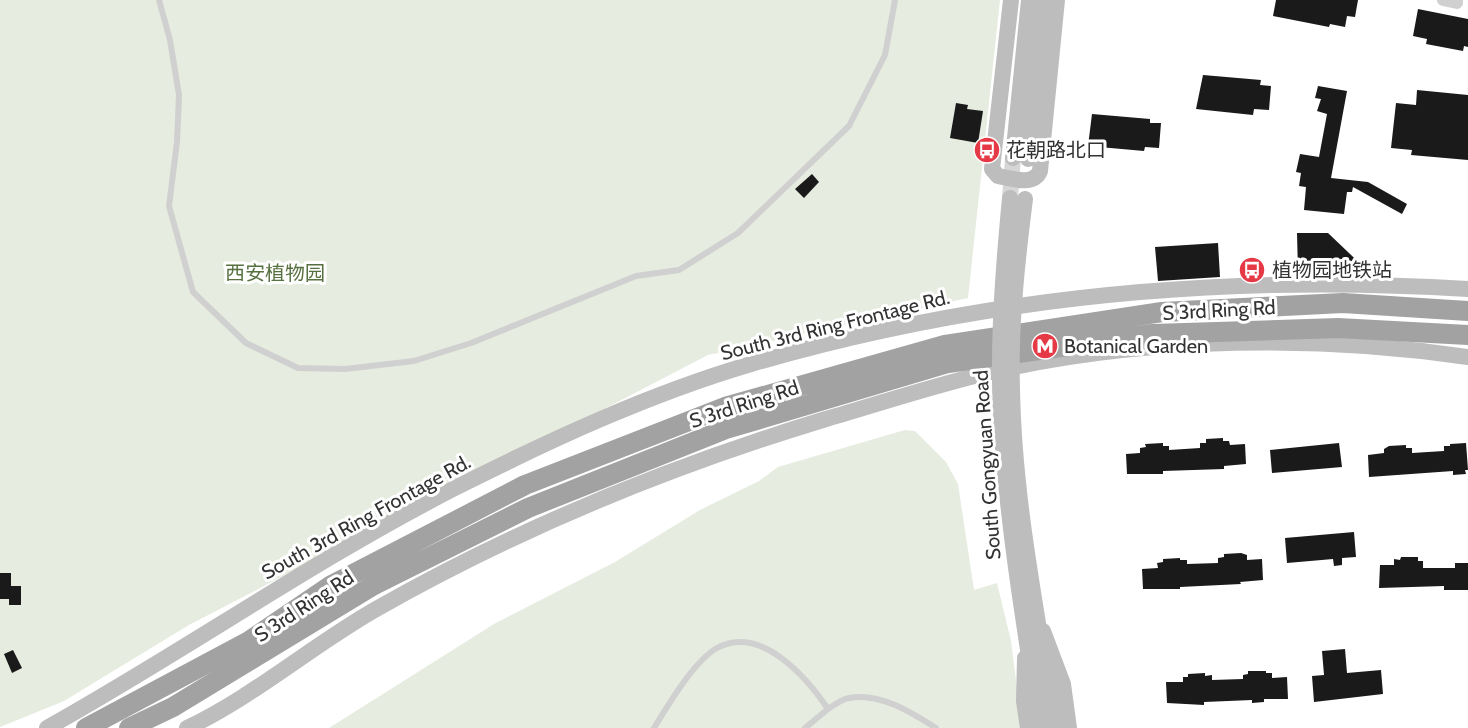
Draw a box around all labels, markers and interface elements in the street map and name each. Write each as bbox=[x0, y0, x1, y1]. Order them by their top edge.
bus stop icon: 花朝路北口 bbox=[972, 135, 1002, 165]
place label: 花朝路北口 bbox=[1006, 138, 1106, 162]
bus stop icon: 植物园地铁站 bbox=[1237, 255, 1267, 285]
place label: 植物园地铁站 bbox=[1272, 258, 1392, 282]
park label: 西安植物园 bbox=[225, 261, 325, 285]
street label: South 3rd Ring Frontage Rd. bbox=[718, 285, 952, 365]
street label: S 3rd Ring Rd bbox=[1162, 295, 1276, 325]
metro station icon: Botanical Garden bbox=[1030, 331, 1060, 361]
place label: Botanical Garden bbox=[1064, 334, 1208, 358]
street label: South Gongyuan Road bbox=[968, 369, 1006, 561]
street label: S 3rd Ring Rd bbox=[686, 375, 802, 433]
street label: South 3rd Ring Frontage Rd. bbox=[257, 450, 475, 584]
street label: S 3rd Ring Rd bbox=[250, 565, 358, 647]

